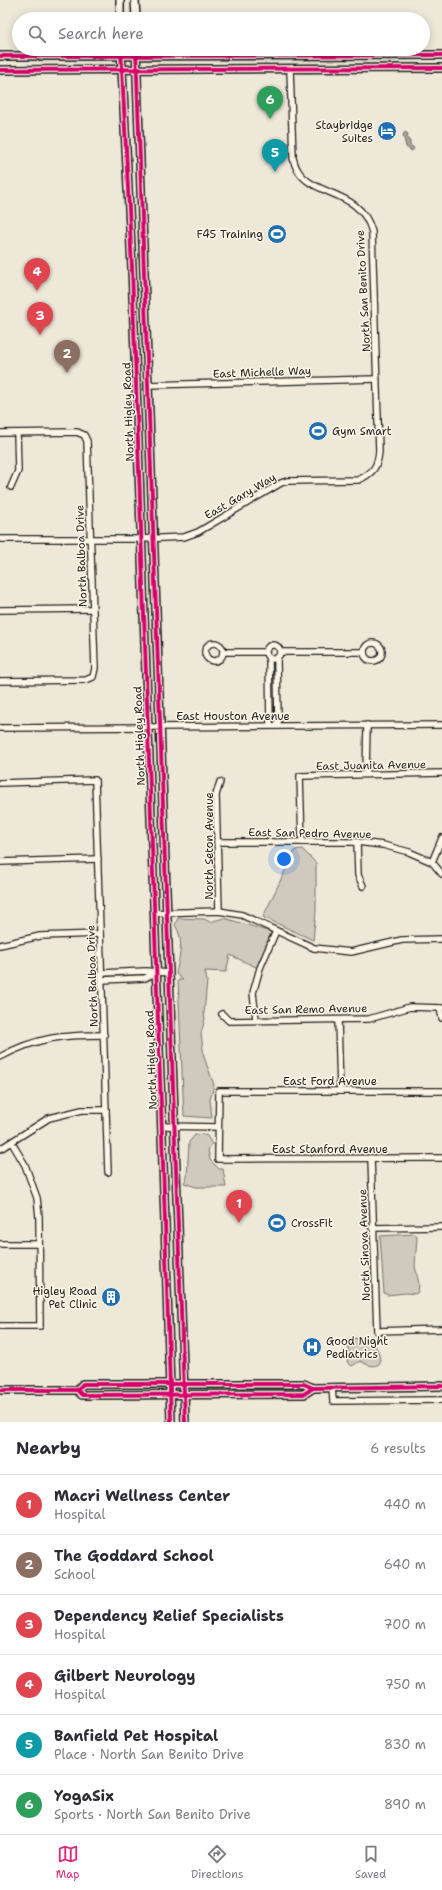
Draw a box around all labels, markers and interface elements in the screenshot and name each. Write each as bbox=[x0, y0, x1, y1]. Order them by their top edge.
search box bbox=[12, 12, 430, 56]
icon: search bbox=[26, 23, 48, 45]
text: Search here bbox=[58, 24, 144, 44]
pin: 6 bbox=[257, 86, 283, 119]
place label: Staybridge Suites bbox=[316, 118, 373, 146]
hotel icon: Staybridge Suites bbox=[376, 120, 398, 142]
pin: 5 bbox=[262, 139, 288, 172]
sports icon: F45 Training bbox=[266, 223, 288, 245]
place label: F45 Training bbox=[197, 227, 263, 242]
street label: North San Benito Drive bbox=[353, 230, 374, 352]
pin: 4 bbox=[24, 258, 50, 291]
pin: 3 bbox=[27, 302, 53, 335]
pin: 2 bbox=[54, 340, 80, 373]
street label: North Higley Road bbox=[119, 362, 138, 462]
street label: East Michelle Way bbox=[212, 363, 312, 382]
sports icon: Gym Smart bbox=[307, 420, 329, 442]
place label: Gym Smart bbox=[332, 424, 392, 439]
street label: East Gary Way bbox=[202, 470, 279, 523]
street label: North Balboa Drive bbox=[72, 505, 91, 607]
street label: North Higley Road bbox=[130, 686, 149, 786]
street label: East Houston Avenue bbox=[176, 709, 290, 724]
street label: East Juanita Avenue bbox=[316, 757, 426, 774]
street label: North Seton Avenue bbox=[202, 792, 217, 900]
street label: East San Pedro Avenue bbox=[248, 825, 372, 842]
your location bbox=[274, 849, 294, 869]
street label: North Balboa Drive bbox=[83, 925, 102, 1027]
street label: East San Remo Avenue bbox=[245, 1001, 367, 1018]
street label: North Higley Road bbox=[142, 1010, 161, 1110]
street label: East Ford Avenue bbox=[283, 1074, 377, 1089]
street label: East Stanford Avenue bbox=[272, 1142, 388, 1157]
street label: North Sinova Avenue bbox=[355, 1189, 374, 1301]
pin: 1 bbox=[226, 1190, 252, 1223]
sports icon: CrossFit bbox=[266, 1212, 288, 1234]
place label: CrossFit bbox=[291, 1216, 333, 1231]
place label: Higley Road Pet Clinic bbox=[32, 1284, 97, 1312]
building icon: Higley Road Pet Clinic bbox=[100, 1286, 122, 1308]
place label: Good Night Pediatrics bbox=[326, 1334, 388, 1362]
hospital icon: Good Night Pediatrics bbox=[301, 1336, 323, 1358]
text: Nearby bbox=[16, 1437, 81, 1459]
text: 6 results bbox=[370, 1440, 426, 1457]
text: Macri Wellness Center bbox=[54, 1486, 230, 1506]
text: 1 bbox=[26, 1496, 32, 1513]
text: 440 m bbox=[384, 1496, 426, 1513]
text: Hospital bbox=[54, 1506, 105, 1523]
text: The Goddard School bbox=[54, 1546, 214, 1566]
text: 2 bbox=[24, 1556, 34, 1573]
text: 640 m bbox=[384, 1556, 426, 1573]
text: School bbox=[54, 1566, 95, 1583]
text: Dependency Relief Specialists bbox=[54, 1606, 284, 1626]
text: 3 bbox=[24, 1616, 34, 1633]
text: 700 m bbox=[383, 1616, 426, 1633]
text: Hospital bbox=[54, 1626, 105, 1643]
text: Gilbert Neurology bbox=[54, 1666, 195, 1686]
text: 4 bbox=[24, 1676, 34, 1693]
text: 750 m bbox=[385, 1676, 426, 1693]
text: Hospital bbox=[54, 1686, 105, 1703]
text: Banfield Pet Hospital bbox=[54, 1726, 218, 1746]
text: 5 bbox=[25, 1736, 33, 1753]
text: 830 m bbox=[384, 1736, 426, 1753]
text: Place · North San Benito Drive bbox=[54, 1746, 244, 1763]
text: YogaSix bbox=[54, 1786, 114, 1806]
text: 6 bbox=[24, 1796, 34, 1813]
text: 890 m bbox=[384, 1796, 426, 1813]
text: Sports · North San Benito Drive bbox=[54, 1806, 251, 1823]
tab: Map bbox=[56, 1843, 79, 1882]
tab: Directions bbox=[191, 1843, 243, 1882]
tab: Saved bbox=[355, 1843, 386, 1882]

